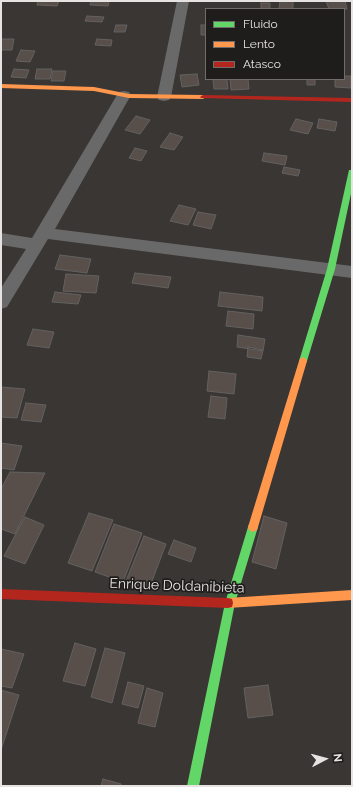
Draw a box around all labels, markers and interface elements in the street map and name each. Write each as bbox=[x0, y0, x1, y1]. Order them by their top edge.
legend bbox=[205, 8, 345, 80]
text: Fluido bbox=[243, 17, 278, 31]
text: Lento bbox=[243, 37, 275, 51]
text: Atasco bbox=[243, 57, 281, 71]
street label: Enrique Doldanibieta bbox=[109, 575, 245, 597]
north arrow bbox=[305, 739, 345, 779]
text: N bbox=[331, 753, 344, 763]

